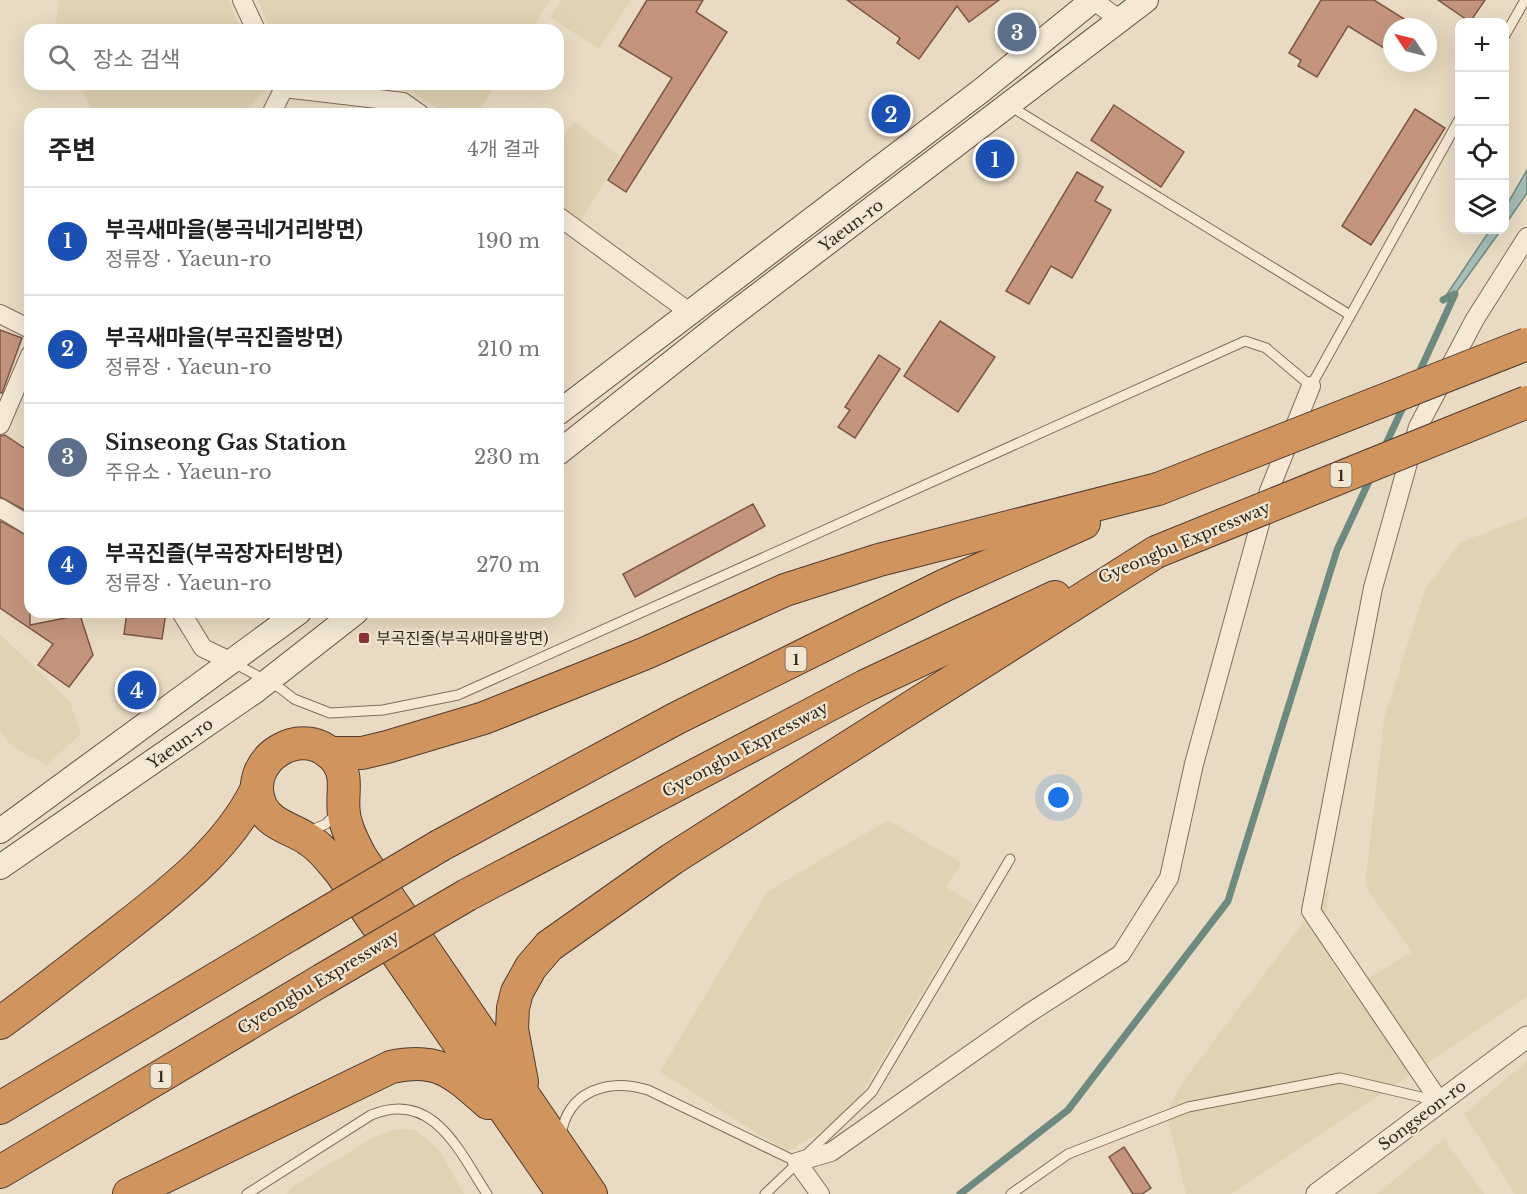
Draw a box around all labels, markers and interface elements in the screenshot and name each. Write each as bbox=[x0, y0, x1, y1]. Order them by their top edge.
pin: 3 bbox=[998, 9, 1036, 54]
north arrow bbox=[1383, 18, 1437, 72]
map controls bbox=[1455, 18, 1509, 234]
button: + bbox=[1455, 18, 1509, 72]
search box bbox=[24, 24, 564, 90]
icon: search bbox=[45, 41, 78, 74]
text: 장소 검색 bbox=[93, 46, 180, 73]
button: − bbox=[1455, 72, 1509, 126]
pin: 2 bbox=[872, 92, 910, 136]
button: locate bbox=[1455, 126, 1509, 180]
text: 주변 bbox=[48, 134, 96, 166]
pin: 1 bbox=[976, 136, 1014, 182]
text: 4개 결과 bbox=[467, 137, 540, 161]
button: layers bbox=[1455, 180, 1509, 234]
street label: Yaeun-ro bbox=[814, 194, 887, 256]
text: 부곡새마을(봉곡네거리방면) bbox=[105, 216, 363, 243]
text: 1 bbox=[63, 229, 72, 253]
text: 190 m bbox=[477, 229, 540, 253]
text: 정류장 · Yaeun-ro bbox=[105, 247, 271, 271]
text: 부곡새마을(부곡진즐방면) bbox=[105, 324, 343, 351]
text: 2 bbox=[61, 337, 74, 361]
text: 210 m bbox=[477, 337, 540, 361]
text: 정류장 · Yaeun-ro bbox=[105, 355, 271, 379]
text: Sinseong Gas Station bbox=[105, 429, 347, 456]
text: 3 bbox=[61, 445, 74, 469]
text: 230 m bbox=[474, 445, 540, 469]
text: 주유소 · Yaeun-ro bbox=[105, 460, 271, 484]
road number: 1 bbox=[1330, 463, 1352, 487]
street label: Gyeongbu Expressway bbox=[1095, 496, 1274, 587]
text: 부곡진즐(부곡장자터방면) bbox=[105, 540, 343, 567]
text: 4 bbox=[61, 553, 74, 577]
text: 270 m bbox=[476, 553, 540, 577]
text: 정류장 · Yaeun-ro bbox=[105, 571, 271, 595]
place label: 부곡진줄(부곡새마을방면) bbox=[376, 628, 549, 648]
marker: 부곡진줄(부곡새마을방면) bbox=[357, 631, 371, 645]
road number: 1 bbox=[786, 647, 806, 671]
pin: 4 bbox=[118, 668, 156, 712]
street label: Gyeongbu Expressway bbox=[659, 696, 832, 801]
street label: Yaeun-ro bbox=[143, 713, 217, 773]
your location bbox=[1044, 783, 1073, 812]
street label: Gyeongbu Expressway bbox=[234, 925, 403, 1038]
road number: 1 bbox=[150, 1064, 172, 1088]
street label: Songseon-ro bbox=[1374, 1076, 1470, 1154]

